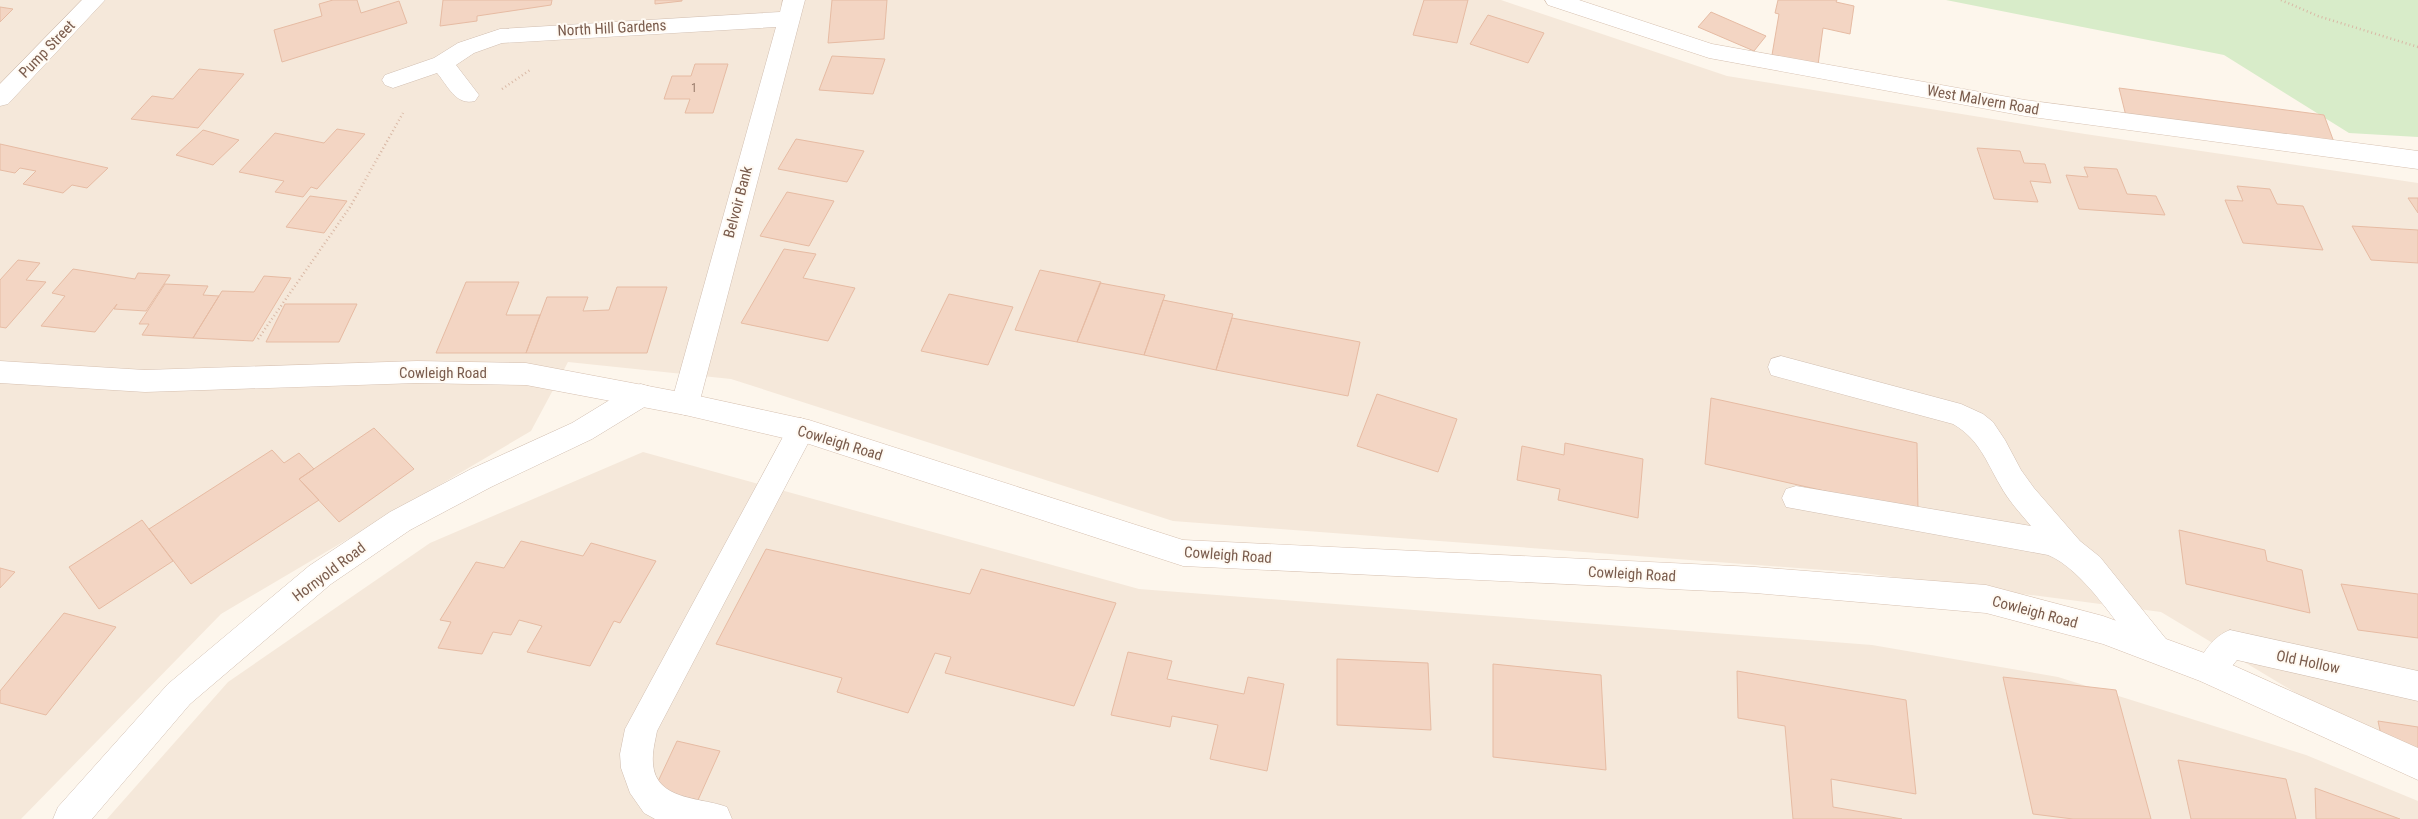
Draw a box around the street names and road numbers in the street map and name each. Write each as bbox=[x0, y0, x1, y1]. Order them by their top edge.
street label: North Hill Gardens bbox=[557, 16, 667, 40]
street label: Pump Street bbox=[15, 17, 79, 81]
street label: West Malvern Road bbox=[1925, 81, 2041, 119]
street label: Belvoir Bank bbox=[720, 164, 756, 240]
street label: Cowleigh Road bbox=[399, 364, 487, 382]
street label: Cowleigh Road bbox=[795, 422, 885, 464]
street label: Hornyold Road bbox=[289, 539, 369, 605]
street label: Cowleigh Road bbox=[1184, 543, 1272, 567]
street label: Cowleigh Road bbox=[1588, 563, 1676, 585]
street label: Cowleigh Road bbox=[1990, 592, 2080, 632]
street label: Old Hollow bbox=[2275, 647, 2342, 678]

